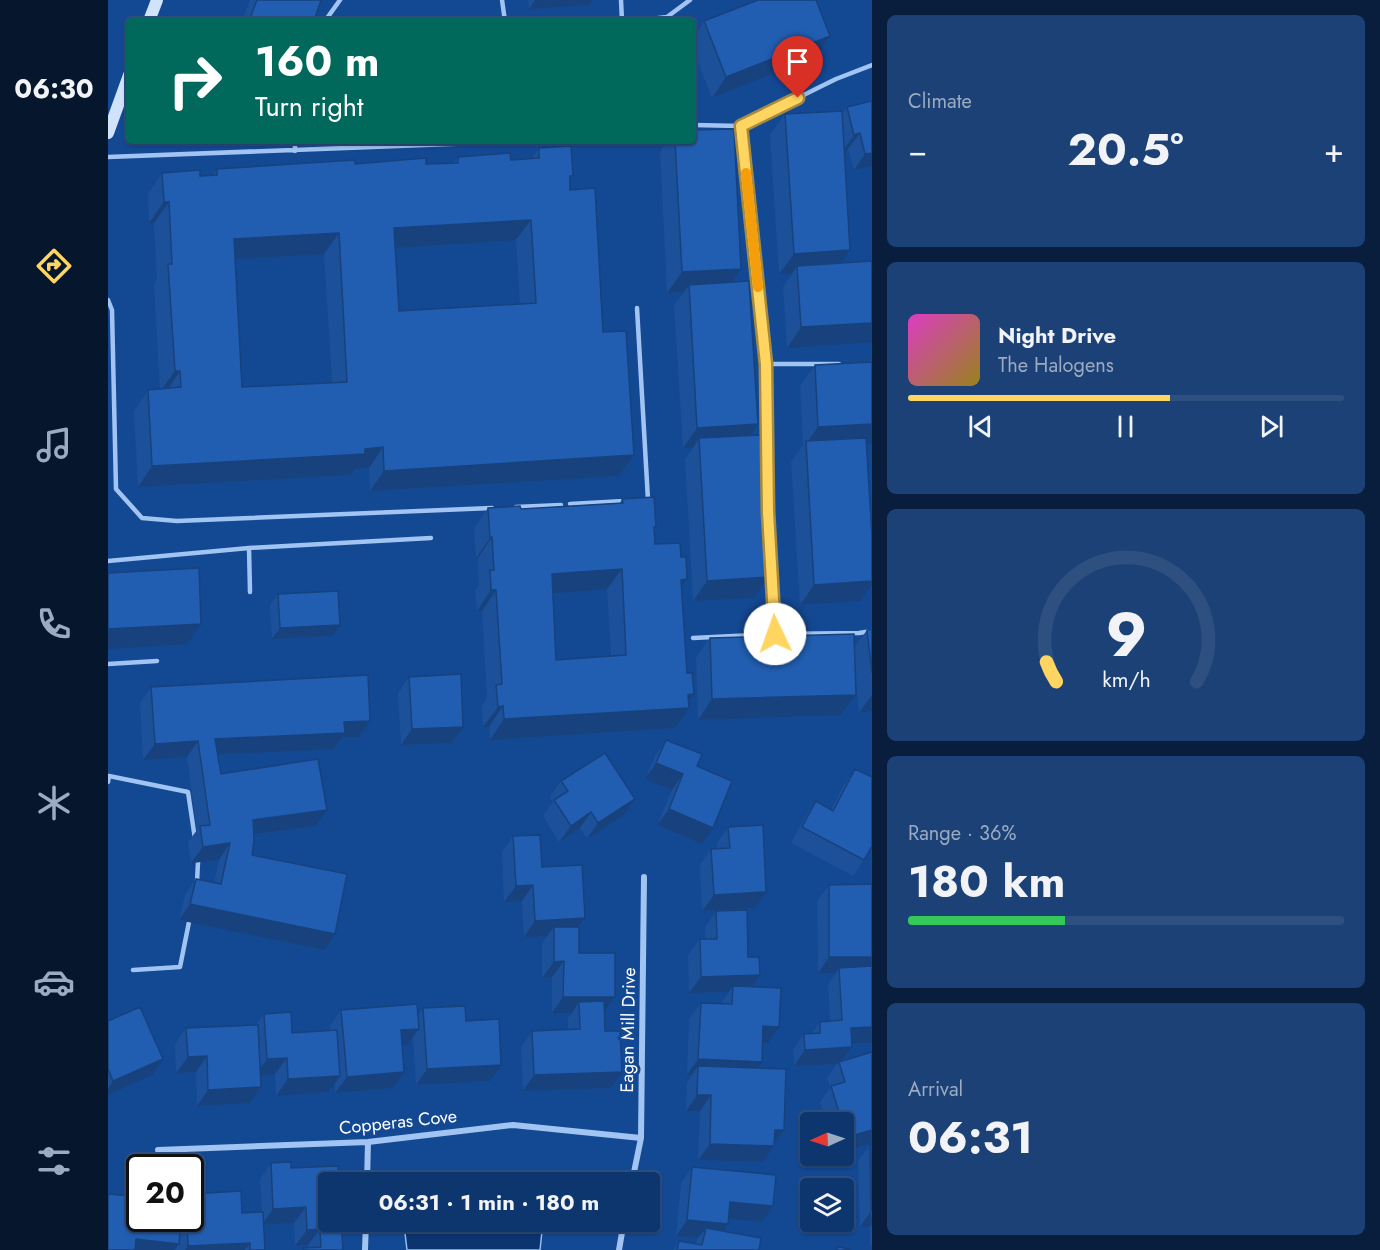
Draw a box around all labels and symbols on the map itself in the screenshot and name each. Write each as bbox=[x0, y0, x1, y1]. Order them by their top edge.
pin bbox=[772, 36, 823, 98]
position arrow bbox=[743, 602, 807, 666]
street label: Eagan Mill Drive bbox=[614, 967, 642, 1093]
street label: Copperas Cove bbox=[338, 1103, 458, 1141]
north arrow bbox=[800, 1112, 854, 1166]
speed limit sign: 20 bbox=[126, 1154, 204, 1232]

